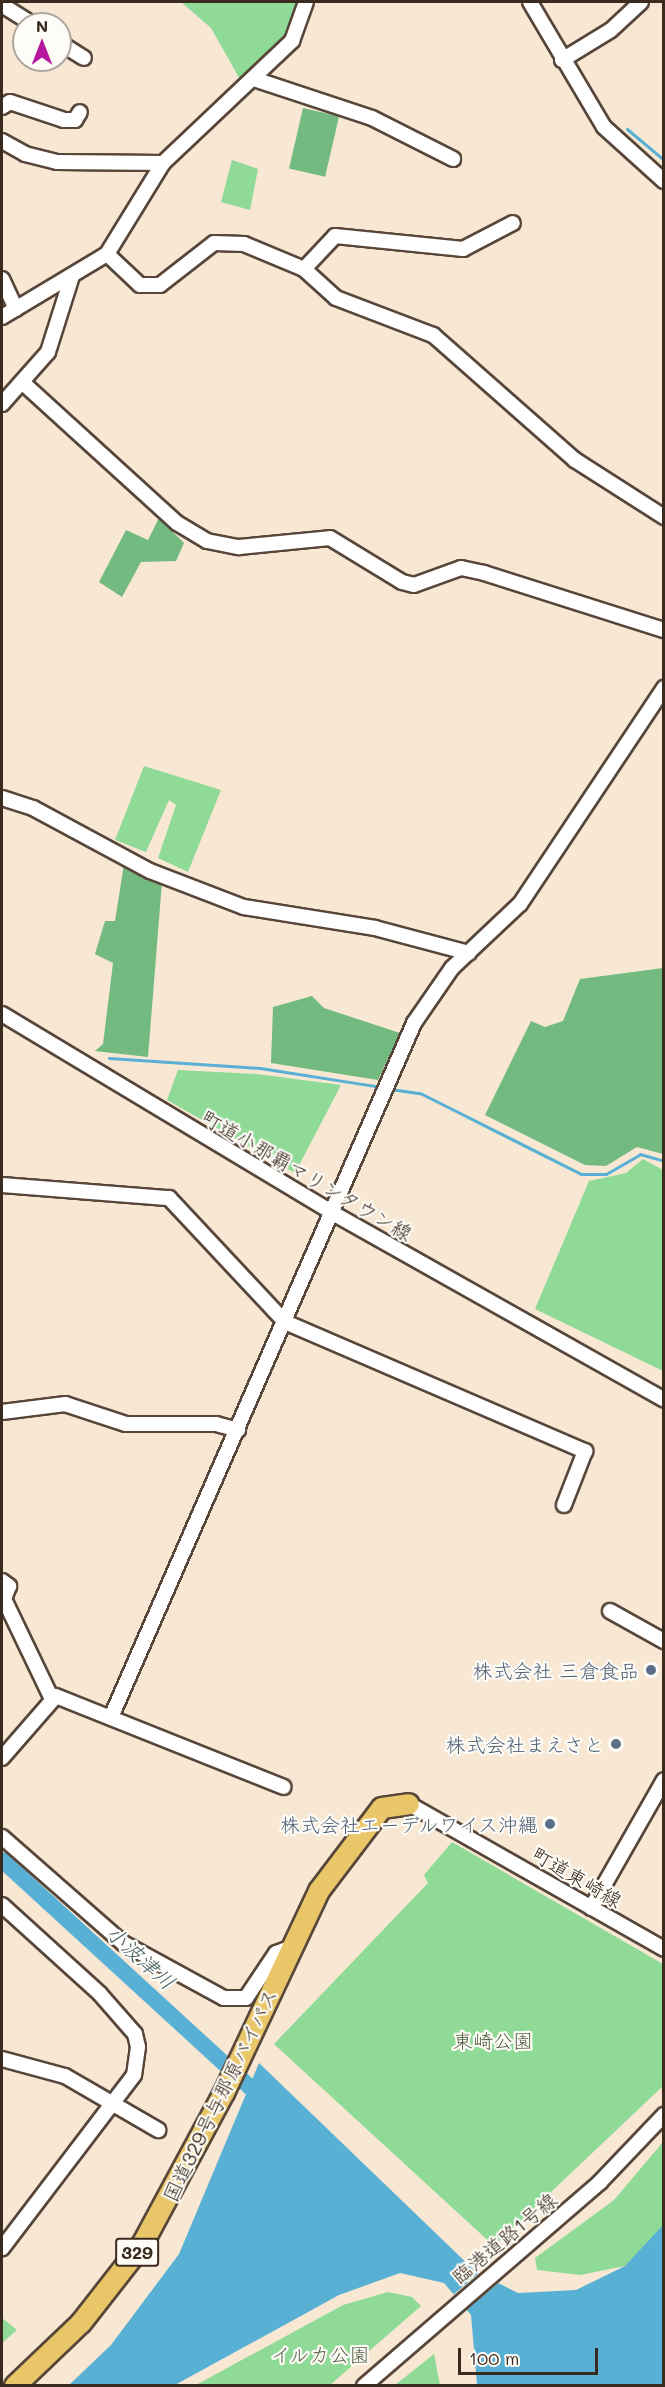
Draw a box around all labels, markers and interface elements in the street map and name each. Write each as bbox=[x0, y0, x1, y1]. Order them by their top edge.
north arrow bbox=[12, 12, 72, 72]
text: N bbox=[36, 15, 48, 36]
street label: 町道小那覇マリンタウン線 bbox=[197, 1105, 417, 1245]
place label: 株式会社 三倉食品 bbox=[473, 1658, 639, 1682]
marker: 株式会社 三倉食品 bbox=[644, 1663, 658, 1677]
place label: 株式会社まえさと bbox=[444, 1732, 604, 1756]
marker: 株式会社まえさと bbox=[609, 1737, 623, 1751]
place label: 株式会社エーデルワイス沖縄 bbox=[278, 1812, 538, 1836]
marker: 株式会社エーデルワイス沖縄 bbox=[543, 1817, 557, 1831]
street label: 町道東崎線 bbox=[528, 1842, 626, 1912]
water label: 小波津川 bbox=[101, 1920, 181, 1994]
street label: 国道329号与那原バイパス bbox=[158, 1984, 282, 2206]
park label: 東崎公園 bbox=[453, 2028, 533, 2052]
street label: 臨港道路1号線 bbox=[447, 2187, 561, 2289]
road number: 329 bbox=[114, 2237, 160, 2267]
scale bar bbox=[461, 2336, 600, 2374]
park label: イルカ公園 bbox=[270, 2342, 370, 2366]
text: 100 m bbox=[469, 2346, 519, 2370]

